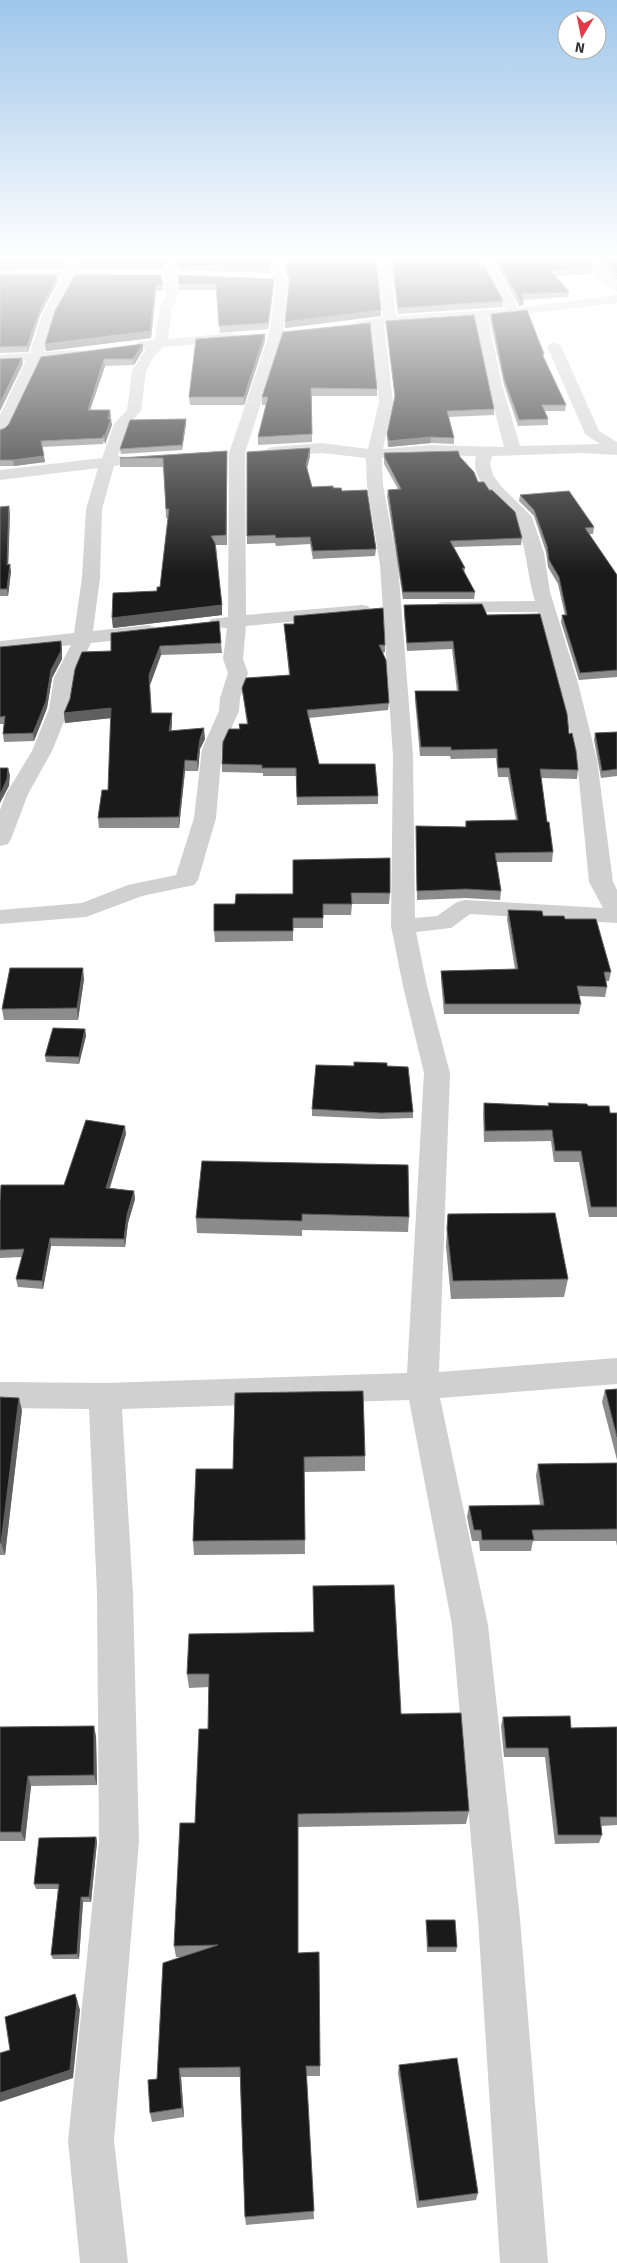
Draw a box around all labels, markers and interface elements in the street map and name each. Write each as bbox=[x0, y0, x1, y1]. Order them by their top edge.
north arrow bbox=[557, 10, 607, 60]
text: N bbox=[574, 38, 586, 57]

